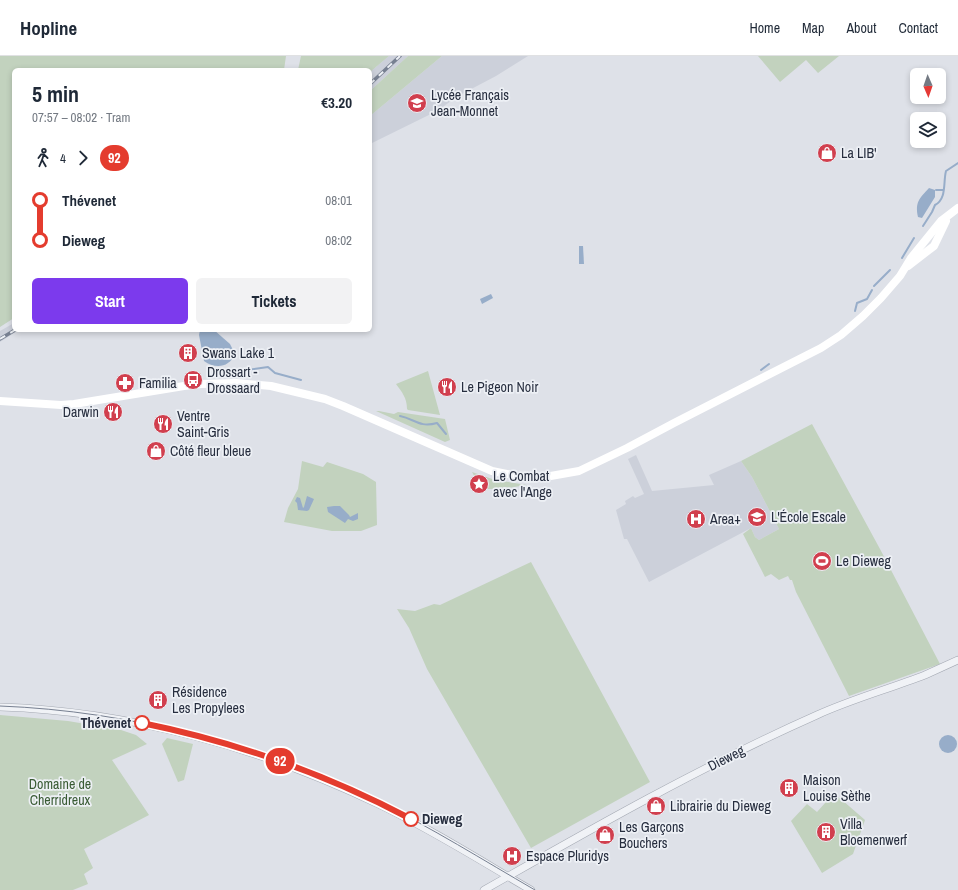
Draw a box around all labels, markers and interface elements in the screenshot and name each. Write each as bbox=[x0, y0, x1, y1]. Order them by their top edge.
text: Hopline bbox=[20, 15, 77, 41]
text: Home bbox=[749, 19, 780, 37]
text: Map bbox=[802, 19, 824, 37]
text: About bbox=[846, 19, 876, 37]
text: Contact bbox=[898, 19, 938, 37]
north arrow bbox=[910, 68, 946, 104]
map controls bbox=[910, 68, 946, 148]
text: 5 min bbox=[32, 79, 79, 109]
place label: Lycée Français Jean-Monnet bbox=[431, 86, 509, 120]
text: €3.20 bbox=[321, 92, 352, 113]
school or university icon: Lycée Français Jean-Monnet bbox=[406, 92, 428, 114]
text: 07:57 – 08:02 · Tram bbox=[32, 109, 130, 126]
button: layers bbox=[910, 112, 946, 148]
shop icon: La LIB' bbox=[816, 142, 838, 164]
place label: La LIB' bbox=[841, 144, 876, 162]
icon: walk bbox=[32, 147, 54, 169]
icon: forward bbox=[72, 147, 94, 169]
text: 92 bbox=[108, 149, 121, 167]
text: 4 bbox=[60, 150, 66, 167]
text: Thévenet bbox=[62, 190, 116, 211]
text: 08:01 bbox=[325, 192, 352, 209]
text: Dieweg bbox=[62, 230, 105, 251]
text: 08:02 bbox=[325, 232, 352, 249]
button: Start bbox=[32, 278, 188, 324]
button: Tickets bbox=[196, 278, 352, 324]
building icon: Swans Lake 1 bbox=[177, 342, 199, 364]
place label: Swans Lake 1 bbox=[202, 344, 275, 362]
place label: Drossart - Drossaard bbox=[207, 363, 260, 397]
bus stop icon: Drossart - Drossaard bbox=[182, 369, 204, 391]
pharmacy icon: Familia bbox=[114, 372, 136, 394]
place label: Familia bbox=[139, 374, 177, 392]
restaurant icon: Le Pigeon Noir bbox=[436, 376, 458, 398]
place label: Le Pigeon Noir bbox=[461, 378, 538, 396]
restaurant icon: Darwin bbox=[102, 401, 124, 423]
place label: Darwin bbox=[63, 403, 99, 421]
place label: Ventre Saint-Gris bbox=[177, 407, 230, 441]
restaurant icon: Ventre Saint-Gris bbox=[152, 413, 174, 435]
shop icon: Côté fleur bleue bbox=[145, 440, 167, 462]
place label: Côté fleur bleue bbox=[170, 442, 251, 460]
place label: Le Combat avec l'Ange bbox=[493, 467, 552, 501]
place icon: Le Combat avec l'Ange bbox=[468, 473, 490, 495]
school or university icon: L'École Escale bbox=[746, 506, 768, 528]
hospital icon: Area+ bbox=[685, 508, 707, 530]
place label: L'École Escale bbox=[771, 508, 846, 526]
place label: Area+ bbox=[709, 510, 741, 528]
sports icon: Le Dieweg bbox=[811, 550, 833, 572]
place label: Le Dieweg bbox=[836, 552, 891, 570]
place label: Résidence Les Propylees bbox=[172, 683, 245, 717]
building icon: Résidence Les Propylees bbox=[147, 689, 169, 711]
place label: Thévenet bbox=[81, 714, 131, 732]
marker: Thévenet bbox=[134, 715, 150, 731]
street label: Dieweg bbox=[705, 741, 748, 775]
line badge: 92 bbox=[262, 748, 298, 774]
text: 92 bbox=[274, 752, 286, 770]
place label: Maison Louise Sèthe bbox=[803, 771, 871, 805]
park label: Domaine de Cherridreux bbox=[29, 775, 91, 809]
building icon: Maison Louise Sèthe bbox=[778, 777, 800, 799]
shop icon: Librairie du Dieweg bbox=[645, 795, 667, 817]
place label: Librairie du Dieweg bbox=[670, 797, 771, 815]
place label: Dieweg bbox=[422, 810, 462, 828]
marker: Dieweg bbox=[403, 811, 419, 827]
place label: Villa Bloemenwerf bbox=[840, 815, 908, 849]
place label: Les Garçons Bouchers bbox=[619, 818, 684, 852]
building icon: Villa Bloemenwerf bbox=[815, 821, 837, 843]
shop icon: Les Garçons Bouchers bbox=[594, 824, 616, 846]
hospital icon: Espace Pluridys bbox=[501, 845, 523, 867]
place label: Espace Pluridys bbox=[526, 847, 609, 865]

